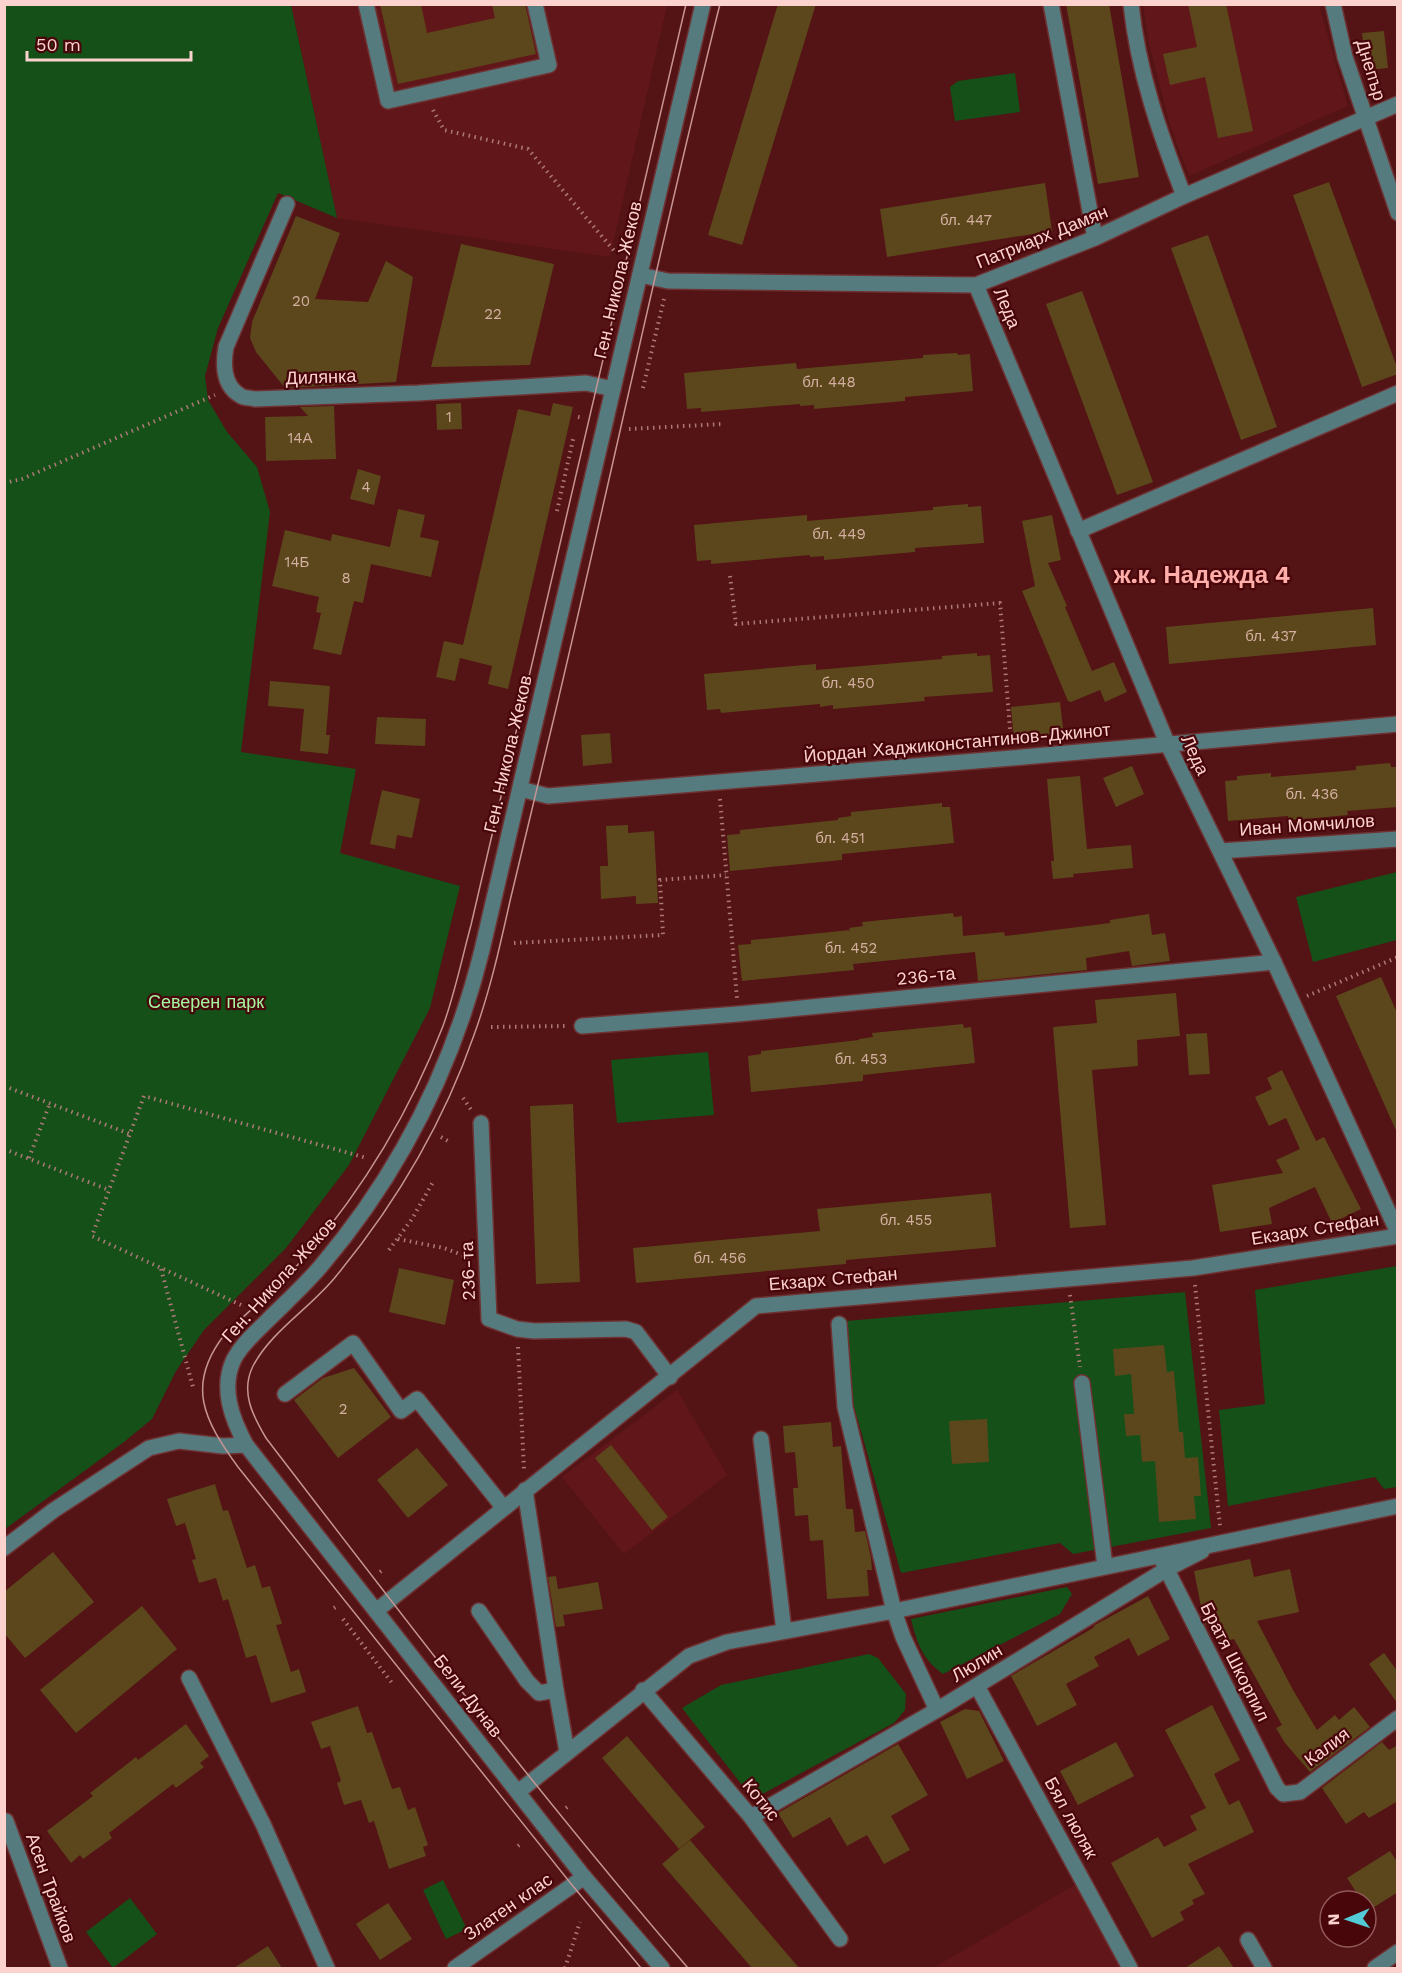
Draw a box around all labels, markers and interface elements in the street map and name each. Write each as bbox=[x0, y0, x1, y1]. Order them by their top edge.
scale bar bbox=[27, 24, 190, 62]
text: 50 m bbox=[36, 34, 81, 55]
street label: Днепър bbox=[1352, 37, 1391, 103]
street label: Ген. Никола Жеков bbox=[589, 199, 646, 361]
street label: Патриарх Дамян bbox=[973, 201, 1111, 273]
house number: бл. 447 bbox=[940, 211, 992, 229]
street label: Леда bbox=[990, 284, 1026, 332]
house number: 20 bbox=[292, 292, 310, 310]
house number: 22 bbox=[484, 305, 502, 323]
street label: Дилянка bbox=[285, 365, 358, 388]
house number: бл. 448 bbox=[802, 373, 856, 391]
house number: 1 bbox=[446, 408, 452, 426]
house number: 14А bbox=[287, 429, 313, 447]
house number: 4 bbox=[361, 478, 371, 496]
house number: бл. 449 bbox=[812, 525, 866, 543]
house number: 14Б bbox=[285, 553, 310, 571]
district label: ж.к. Надежда 4 bbox=[1113, 561, 1290, 589]
house number: 8 bbox=[341, 569, 351, 587]
house number: бл. 437 bbox=[1245, 627, 1297, 645]
street label: Ген. Никола Жеков bbox=[479, 673, 536, 835]
house number: бл. 450 bbox=[821, 674, 875, 692]
street label: Йордан Хаджиконстантинов-Джинот bbox=[803, 719, 1111, 766]
street label: Леда bbox=[1177, 731, 1214, 779]
house number: бл. 436 bbox=[1286, 785, 1338, 803]
street label: Иван Момчилов bbox=[1239, 809, 1375, 840]
house number: бл. 451 bbox=[815, 829, 865, 847]
house number: бл. 452 bbox=[825, 939, 877, 957]
street label: 236-та bbox=[895, 962, 957, 989]
park label: Северен парк bbox=[148, 991, 264, 1012]
house number: бл. 453 bbox=[835, 1050, 887, 1068]
street label: Екзарх Стефан bbox=[1250, 1208, 1380, 1249]
house number: бл. 455 bbox=[880, 1211, 932, 1229]
street label: Ген. Никола Жеков bbox=[217, 1213, 340, 1346]
street label: 236-та bbox=[456, 1240, 479, 1301]
house number: бл. 456 bbox=[694, 1249, 746, 1267]
street label: Екзарх Стефан bbox=[768, 1262, 898, 1295]
house number: 2 bbox=[339, 1400, 347, 1418]
street label: Братя Шкорпил bbox=[1196, 1599, 1274, 1725]
street label: Люлин bbox=[948, 1639, 1006, 1686]
street label: Бели Дунав bbox=[430, 1650, 507, 1741]
street label: Калия bbox=[1300, 1723, 1353, 1770]
street label: Бял люляк bbox=[1040, 1773, 1102, 1862]
street label: Котис bbox=[738, 1775, 784, 1825]
street label: Асен Трайков bbox=[22, 1830, 81, 1945]
street label: Златен клас bbox=[460, 1869, 556, 1945]
north arrow bbox=[1318, 1889, 1378, 1949]
text: N bbox=[1324, 1913, 1343, 1926]

